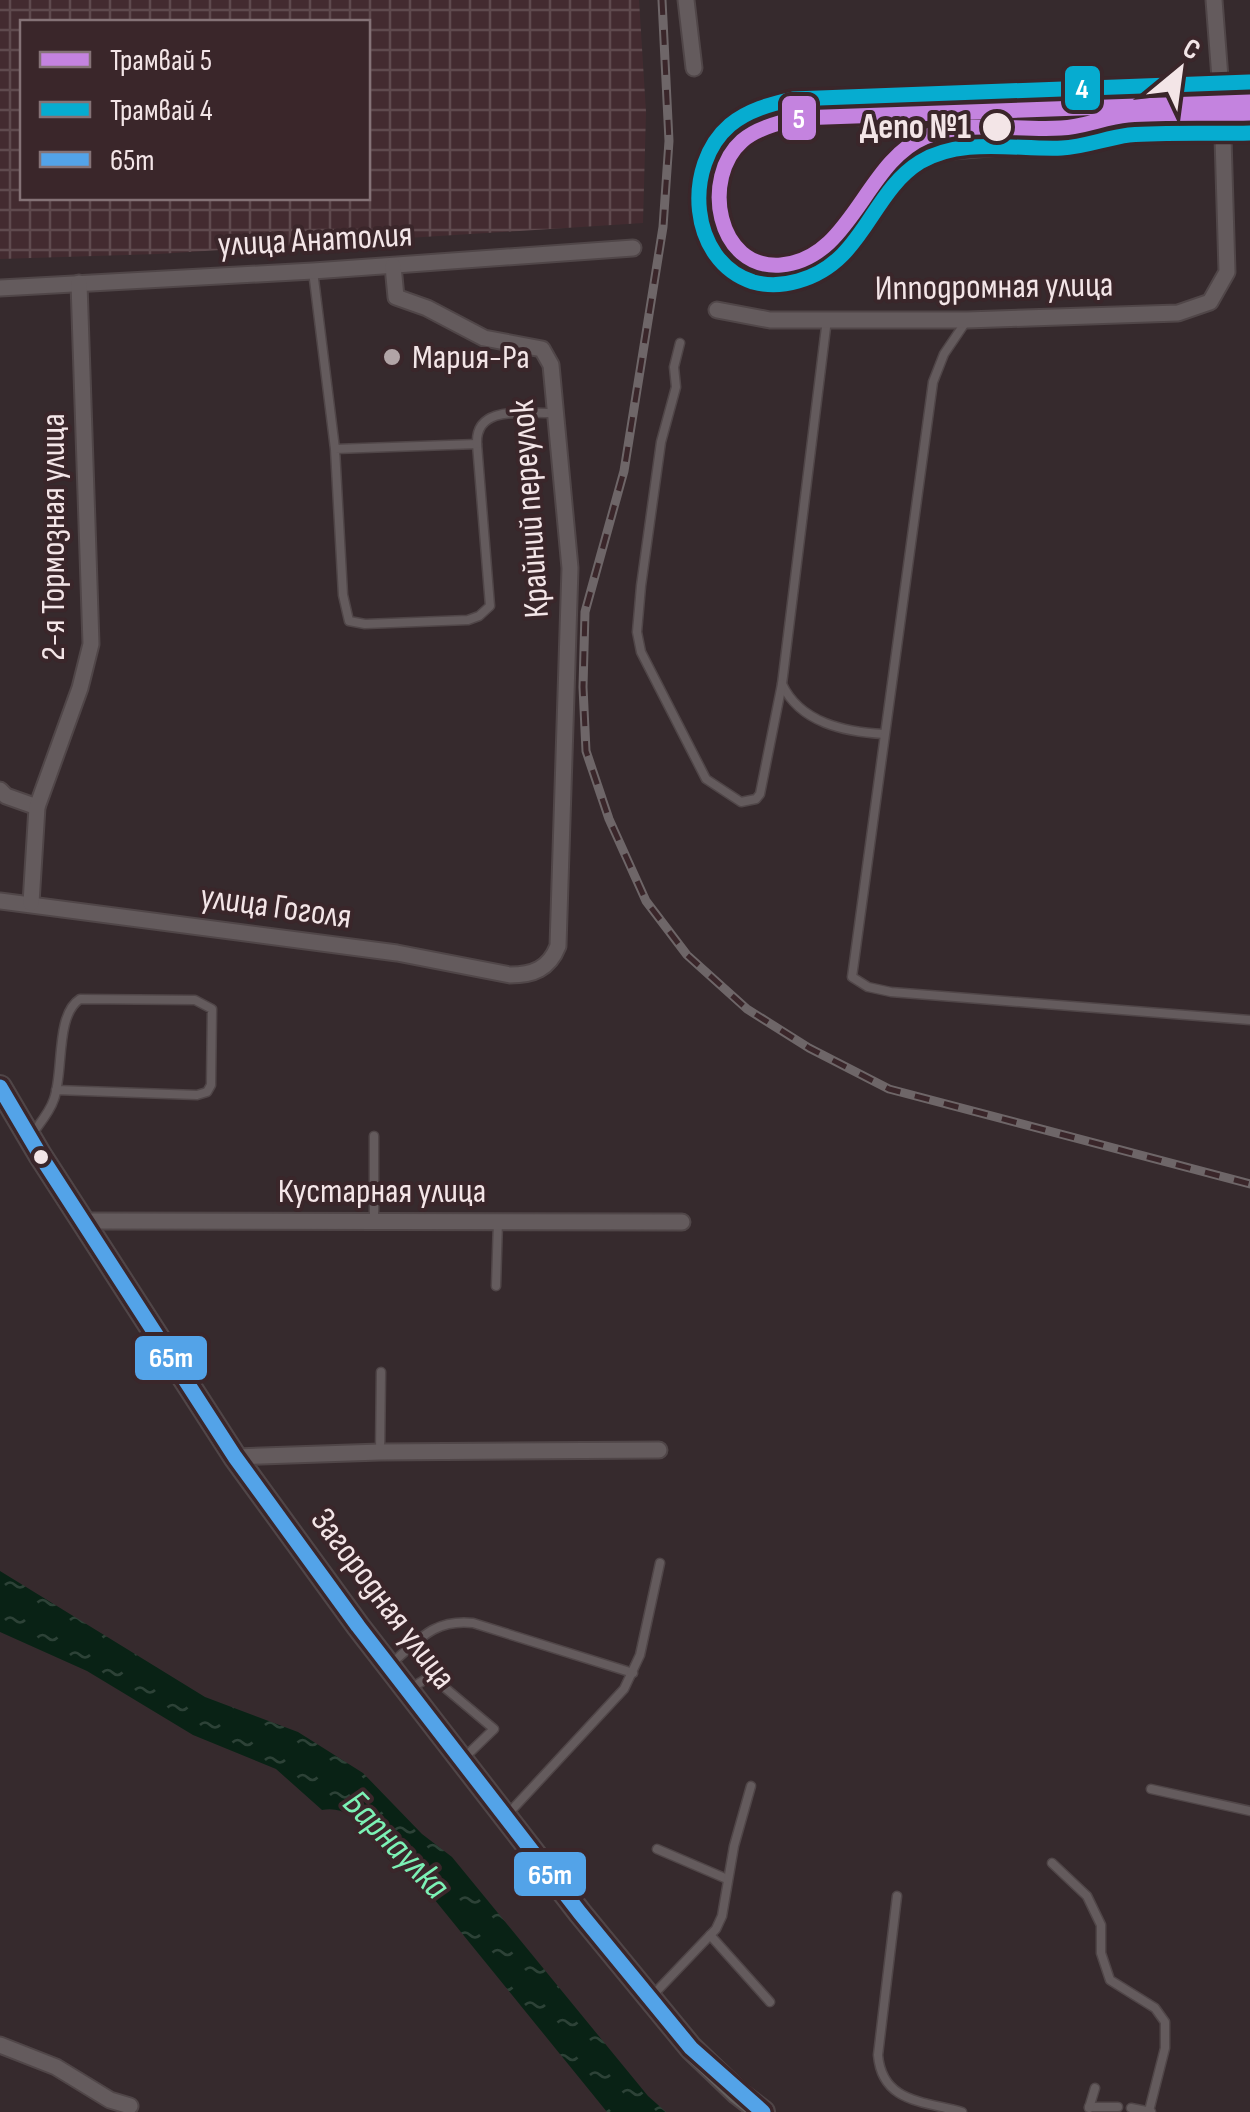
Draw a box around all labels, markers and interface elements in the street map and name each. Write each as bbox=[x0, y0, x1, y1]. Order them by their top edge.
legend bbox=[20, 20, 370, 200]
north arrow bbox=[1130, 20, 1230, 120]
text: С bbox=[1177, 32, 1206, 67]
text: Трамвай 5 bbox=[110, 43, 212, 79]
line badge: 4 bbox=[1063, 64, 1102, 112]
text: 4 bbox=[1075, 73, 1089, 106]
text: Трамвай 4 bbox=[110, 93, 212, 129]
line badge: 5 bbox=[780, 94, 818, 142]
text: 5 bbox=[793, 103, 805, 136]
place label: Депо №1 bbox=[860, 106, 971, 149]
marker: Депо №1 bbox=[980, 110, 1014, 144]
text: 65т bbox=[110, 143, 154, 179]
street label: улица Анатолия bbox=[216, 213, 414, 267]
street label: Ипподромная улица bbox=[874, 263, 1114, 311]
place label: Мария-Ра bbox=[412, 336, 530, 379]
marker: Мария-Ра bbox=[381, 346, 403, 368]
street label: Крайний переулок bbox=[501, 398, 559, 620]
street label: 2-я Тормозная улица bbox=[32, 413, 75, 661]
street label: улица Гоголя bbox=[198, 875, 354, 939]
unlabelled marker bbox=[31, 1147, 51, 1167]
street label: Кустарная улица bbox=[278, 1170, 486, 1213]
line badge: 65т bbox=[133, 1334, 209, 1382]
text: 65т bbox=[149, 1342, 193, 1375]
street label: Загородная улица bbox=[301, 1500, 465, 1698]
water label: Барнаулка bbox=[333, 1781, 459, 1909]
line badge: 65т bbox=[512, 1850, 588, 1898]
text: 65т bbox=[528, 1859, 572, 1892]

